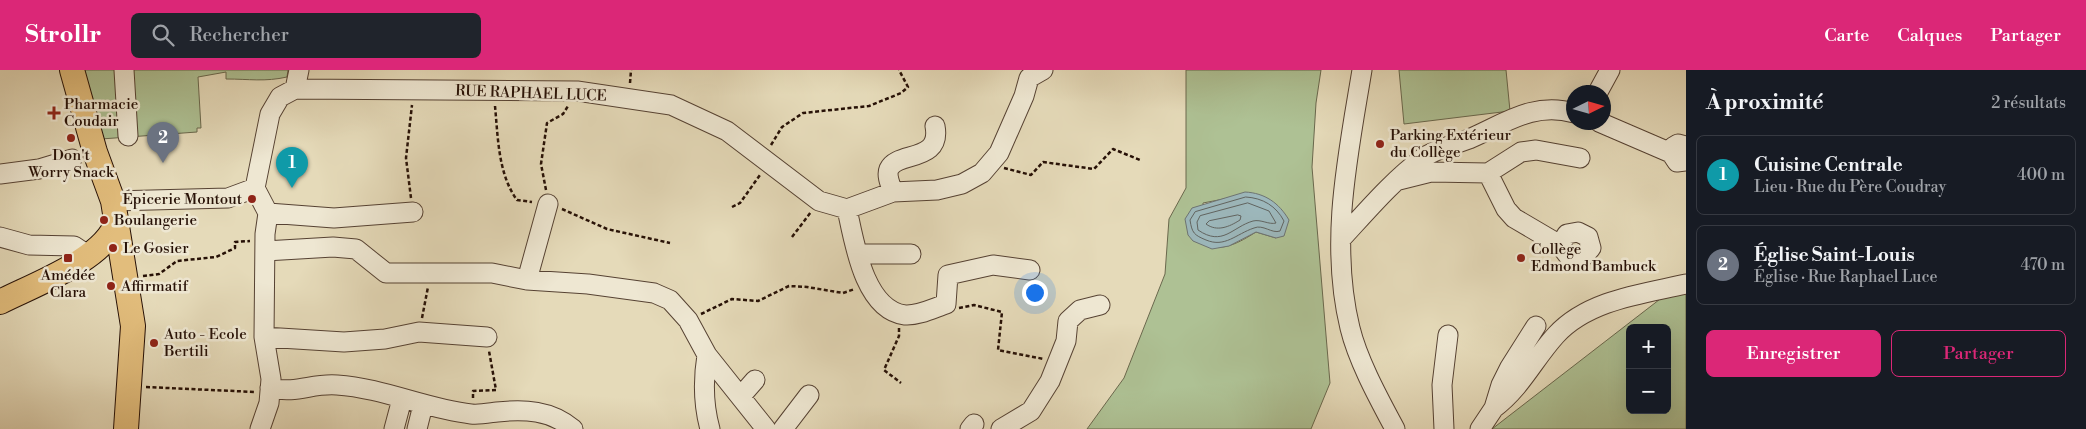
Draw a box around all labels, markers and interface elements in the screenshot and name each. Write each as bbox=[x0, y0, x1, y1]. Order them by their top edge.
search box bbox=[131, 13, 481, 58]
text: Strollr bbox=[25, 20, 101, 50]
icon: search bbox=[149, 21, 177, 49]
text: Rechercher bbox=[189, 23, 289, 47]
text: Carte bbox=[1824, 24, 1869, 47]
text: Calques bbox=[1897, 24, 1962, 47]
text: Partager bbox=[1990, 24, 2061, 47]
street label: RUE RAPHAEL LUCE bbox=[455, 81, 607, 106]
north arrow bbox=[1566, 85, 1611, 130]
text: À proximité bbox=[1706, 90, 1823, 116]
text: 2 résultats bbox=[1991, 93, 2066, 113]
place label: Pharmacie Coudair bbox=[64, 95, 138, 131]
marker: Pharmacie Coudair bbox=[48, 107, 60, 119]
pin: 2 bbox=[147, 122, 179, 163]
place label: Parking Extérieur du Collège bbox=[1390, 126, 1512, 162]
marker: Don't Worry Snack bbox=[65, 132, 77, 144]
marker: Parking Extérieur du Collège bbox=[1374, 138, 1386, 150]
place label: Don't Worry Snack bbox=[27, 146, 115, 182]
pin: 1 bbox=[276, 147, 308, 188]
text: Cuisine Centrale bbox=[1754, 153, 1903, 177]
text: 1 bbox=[1719, 165, 1727, 185]
text: 400 m bbox=[2017, 165, 2065, 185]
text: Lieu · Rue du Père Coudray bbox=[1754, 177, 1946, 197]
place label: Épicerie Montout bbox=[122, 189, 243, 209]
marker: Épicerie Montout bbox=[246, 193, 258, 205]
place label: Boulangerie bbox=[113, 211, 197, 230]
marker: Boulangerie bbox=[98, 214, 110, 226]
place label: Le Gosier bbox=[123, 239, 189, 258]
place label: Collège Edmond Bambuck bbox=[1531, 240, 1657, 276]
marker: Le Gosier bbox=[107, 242, 119, 254]
text: Église Saint-Louis bbox=[1754, 243, 1915, 267]
marker: Amédée Clara bbox=[62, 252, 74, 264]
marker: Collège Edmond Bambuck bbox=[1515, 252, 1527, 264]
text: 2 bbox=[1718, 255, 1728, 275]
text: 470 m bbox=[2021, 255, 2065, 275]
place label: Amédée Clara bbox=[40, 266, 95, 302]
text: Église · Rue Raphael Luce bbox=[1754, 267, 1938, 287]
place label: Affirmatif bbox=[120, 277, 189, 296]
marker: Affirmatif bbox=[105, 280, 117, 292]
your location bbox=[1022, 280, 1048, 306]
map controls bbox=[1626, 324, 1671, 414]
button: + bbox=[1626, 324, 1671, 369]
place label: Auto - Ecole Bertili bbox=[163, 325, 247, 361]
button: Enregistrer bbox=[1706, 330, 1881, 377]
button: Partager bbox=[1891, 330, 2066, 377]
marker: Auto - Ecole Bertili bbox=[148, 337, 160, 349]
button: − bbox=[1626, 369, 1671, 414]

